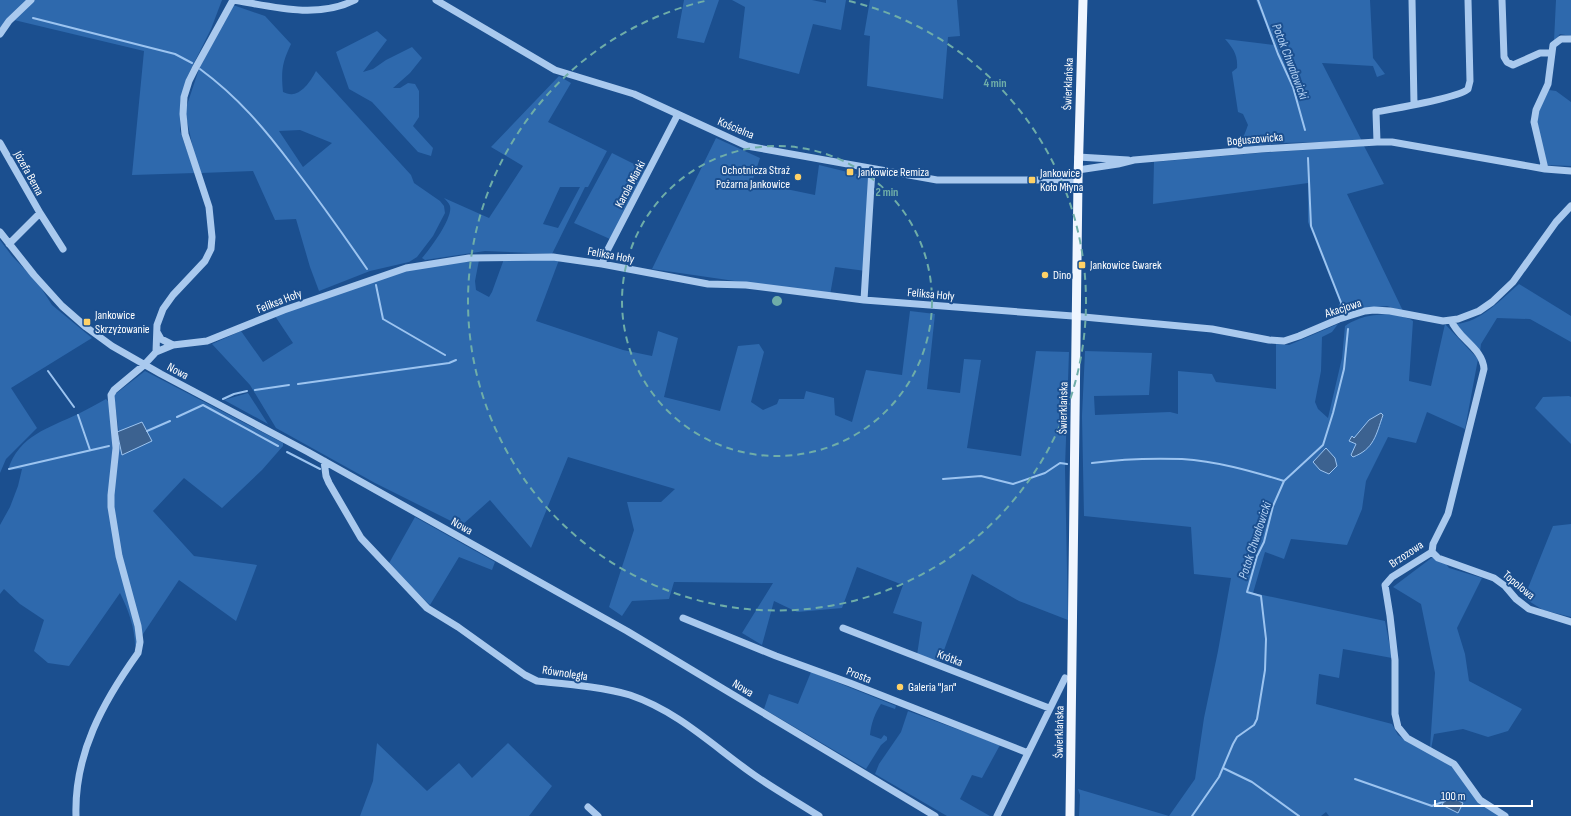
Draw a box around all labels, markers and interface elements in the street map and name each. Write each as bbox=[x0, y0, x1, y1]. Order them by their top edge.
water label: Potok Chwałowicki bbox=[1268, 21, 1312, 102]
street label: Świerklańska bbox=[1060, 57, 1077, 110]
text: 4 min bbox=[983, 76, 1007, 91]
street label: Kościelna bbox=[715, 114, 757, 143]
street label: Boguszowicka bbox=[1226, 130, 1284, 149]
street label: Józefa Bema bbox=[10, 147, 47, 198]
street label: Karola Miarki bbox=[612, 158, 649, 210]
place label: Ochotnicza Straż Pożarna Jankowice bbox=[716, 163, 791, 192]
place label: Jankowice Remiza bbox=[857, 165, 929, 180]
place label: Jankowice Koło Młyna bbox=[1039, 166, 1084, 195]
marker: Jankowice Remiza bbox=[845, 167, 855, 177]
marker: Ochotnicza Straż Pożarna Jankowice bbox=[793, 172, 803, 182]
marker: Jankowice Koło Młyna bbox=[1027, 175, 1037, 185]
text: 2 min bbox=[876, 185, 898, 200]
street label: Feliksa Hoły bbox=[586, 244, 636, 267]
place label: Jankowice Gwarek bbox=[1089, 258, 1162, 273]
marker: Jankowice Gwarek bbox=[1077, 260, 1087, 270]
place label: Dino bbox=[1053, 268, 1071, 283]
marker: Dino bbox=[1040, 270, 1050, 280]
street label: Feliksa Hoły bbox=[907, 285, 956, 304]
street label: Feliksa Hoły bbox=[254, 286, 304, 317]
centre of rings bbox=[770, 294, 784, 308]
street label: Akacjowa bbox=[1322, 295, 1364, 322]
place label: Jankowice Skrzyżowanie bbox=[94, 308, 150, 337]
marker: Jankowice Skrzyżowanie bbox=[82, 317, 92, 327]
street label: Nowa bbox=[164, 360, 191, 383]
street label: Świerklańska bbox=[1056, 381, 1071, 434]
water label: Potok Chwałowicki bbox=[1235, 499, 1275, 581]
street label: Nowa bbox=[448, 514, 475, 539]
street label: Brzozowa bbox=[1386, 537, 1427, 571]
street label: Topolowa bbox=[1500, 568, 1538, 603]
street label: Krótka bbox=[935, 647, 965, 670]
street label: Równoległa bbox=[541, 662, 589, 685]
street label: Prosta bbox=[844, 664, 874, 687]
street label: Nowa bbox=[729, 676, 756, 701]
place label: Galeria "Jan" bbox=[908, 680, 957, 695]
marker: Galeria "Jan" bbox=[895, 682, 905, 692]
street label: Świerklańska bbox=[1052, 705, 1067, 758]
scale bar bbox=[1435, 782, 1532, 808]
text: 100 m bbox=[1441, 789, 1466, 804]

